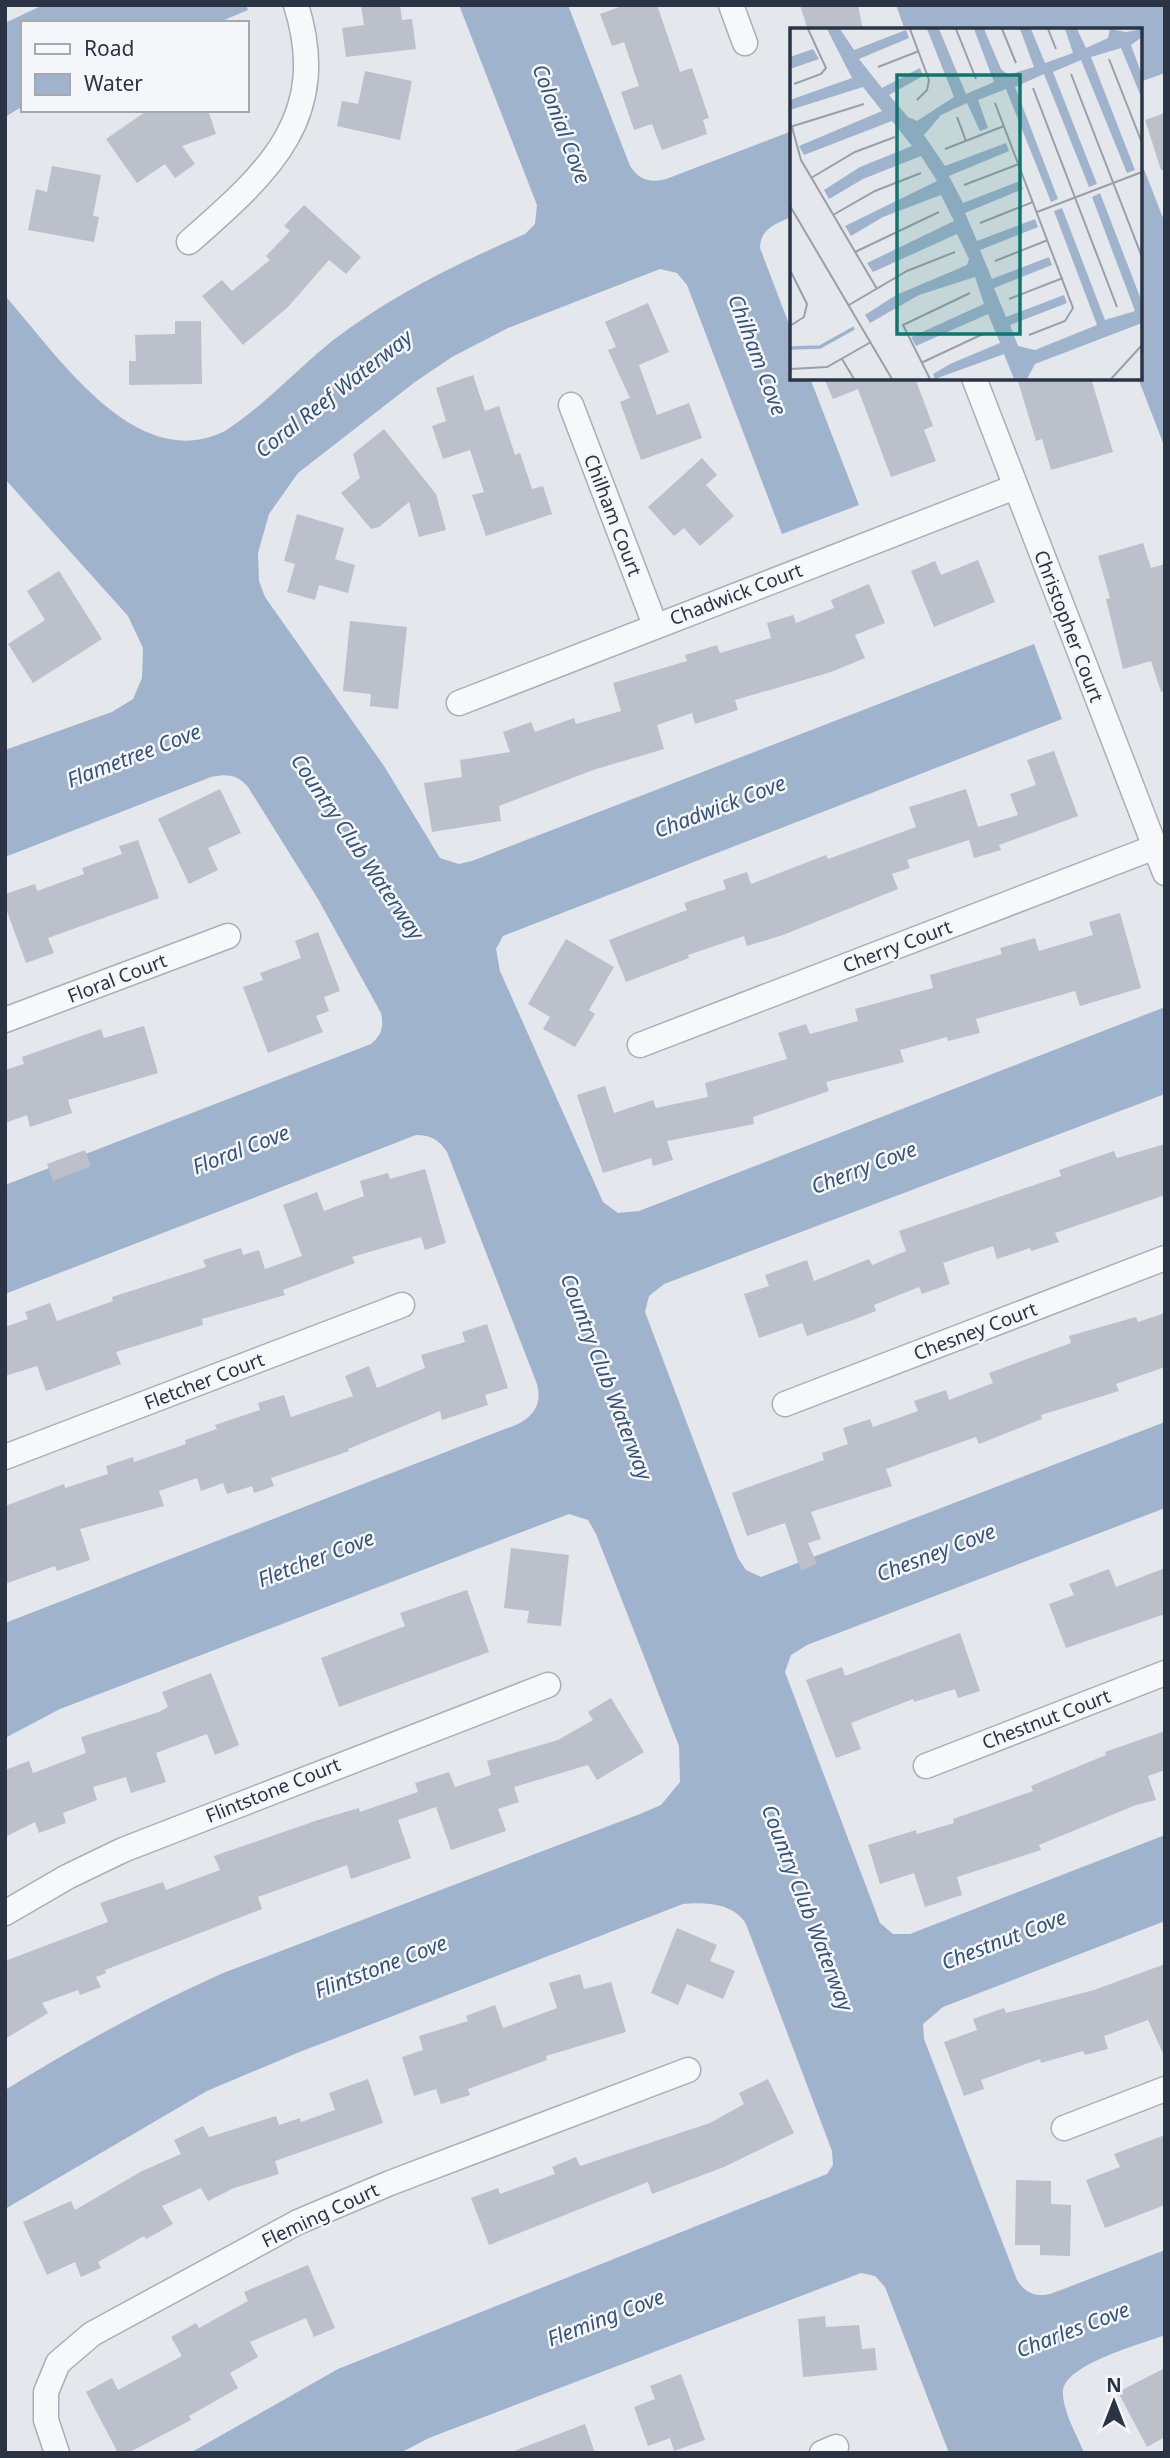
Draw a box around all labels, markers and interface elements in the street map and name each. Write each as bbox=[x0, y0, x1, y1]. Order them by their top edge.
legend bbox=[21, 21, 248, 112]
inset map bbox=[790, 28, 1142, 380]
text: Road bbox=[84, 34, 134, 62]
water label: Colonial Cove bbox=[526, 60, 598, 187]
text: Water bbox=[84, 69, 143, 97]
water label: Chilham Cove bbox=[722, 290, 794, 419]
water label: Coral Reef Waterway bbox=[249, 322, 419, 463]
street label: Chilham Court bbox=[578, 450, 648, 580]
street label: Christopher Court bbox=[1028, 546, 1110, 706]
street label: Chadwick Court bbox=[666, 557, 806, 631]
water label: Flametree Cove bbox=[63, 717, 205, 794]
water label: Country Club Waterway bbox=[285, 748, 431, 946]
water label: Chadwick Cove bbox=[650, 768, 789, 844]
street label: Cherry Court bbox=[839, 913, 955, 979]
street label: Floral Court bbox=[64, 947, 170, 1009]
water label: Floral Cove bbox=[188, 1118, 293, 1180]
water label: Cherry Cove bbox=[807, 1134, 920, 1200]
water label: Country Club Waterway bbox=[555, 1269, 660, 1485]
street label: Chesney Court bbox=[910, 1295, 1041, 1366]
street label: Fletcher Court bbox=[140, 1346, 268, 1416]
water label: Chesney Cove bbox=[872, 1517, 999, 1588]
water label: Fletcher Cove bbox=[253, 1523, 378, 1593]
street label: Chestnut Court bbox=[978, 1683, 1114, 1755]
street label: Flintstone Court bbox=[202, 1751, 344, 1829]
water label: Country Club Waterway bbox=[756, 1800, 861, 2016]
water label: Chestnut Cove bbox=[937, 1902, 1070, 1976]
water label: Flintstone Cove bbox=[310, 1928, 451, 2004]
street label: Fleming Court bbox=[257, 2176, 383, 2254]
water label: Fleming Cove bbox=[543, 2282, 668, 2352]
water label: Charles Cove bbox=[1012, 2295, 1133, 2363]
north arrow bbox=[1079, 2367, 1149, 2437]
text: N bbox=[1106, 2372, 1122, 2398]

